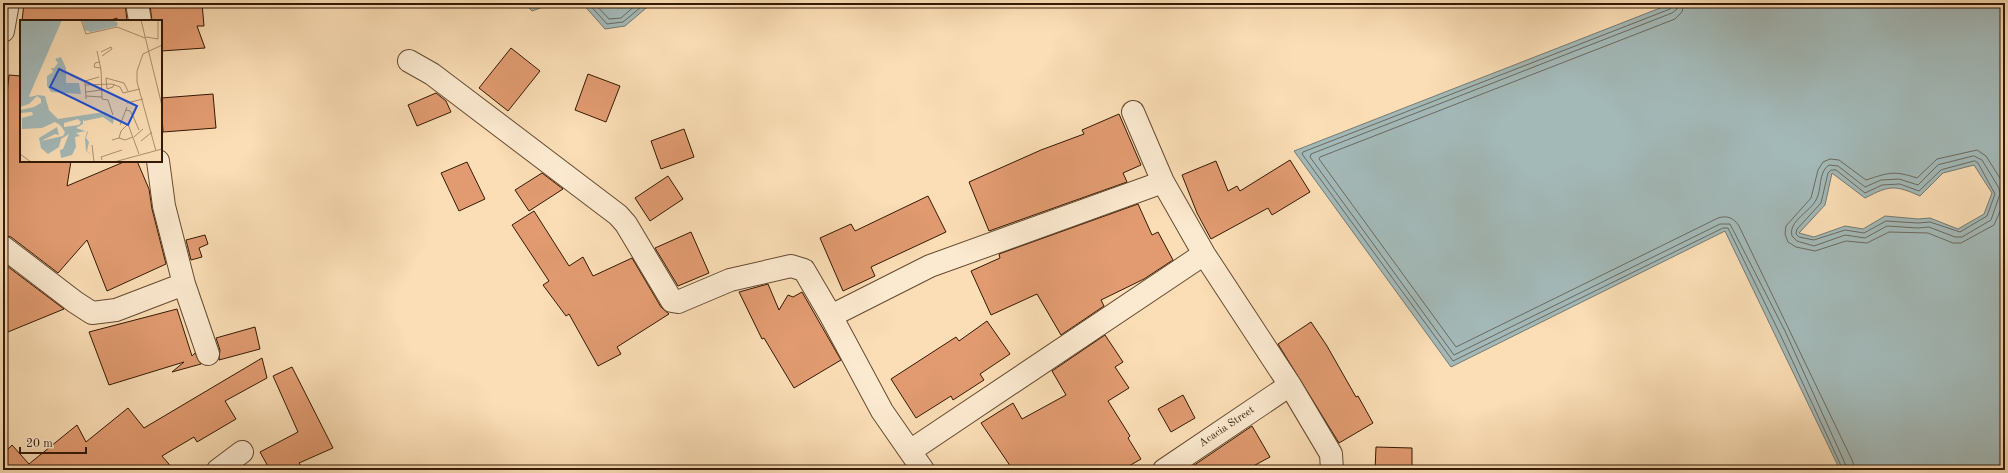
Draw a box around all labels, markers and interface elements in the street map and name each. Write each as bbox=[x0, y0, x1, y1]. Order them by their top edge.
inset map bbox=[20, 20, 162, 162]
street label: Acacia Street bbox=[1197, 404, 1257, 449]
scale bar bbox=[20, 429, 86, 455]
text: 20 m bbox=[26, 438, 53, 450]

